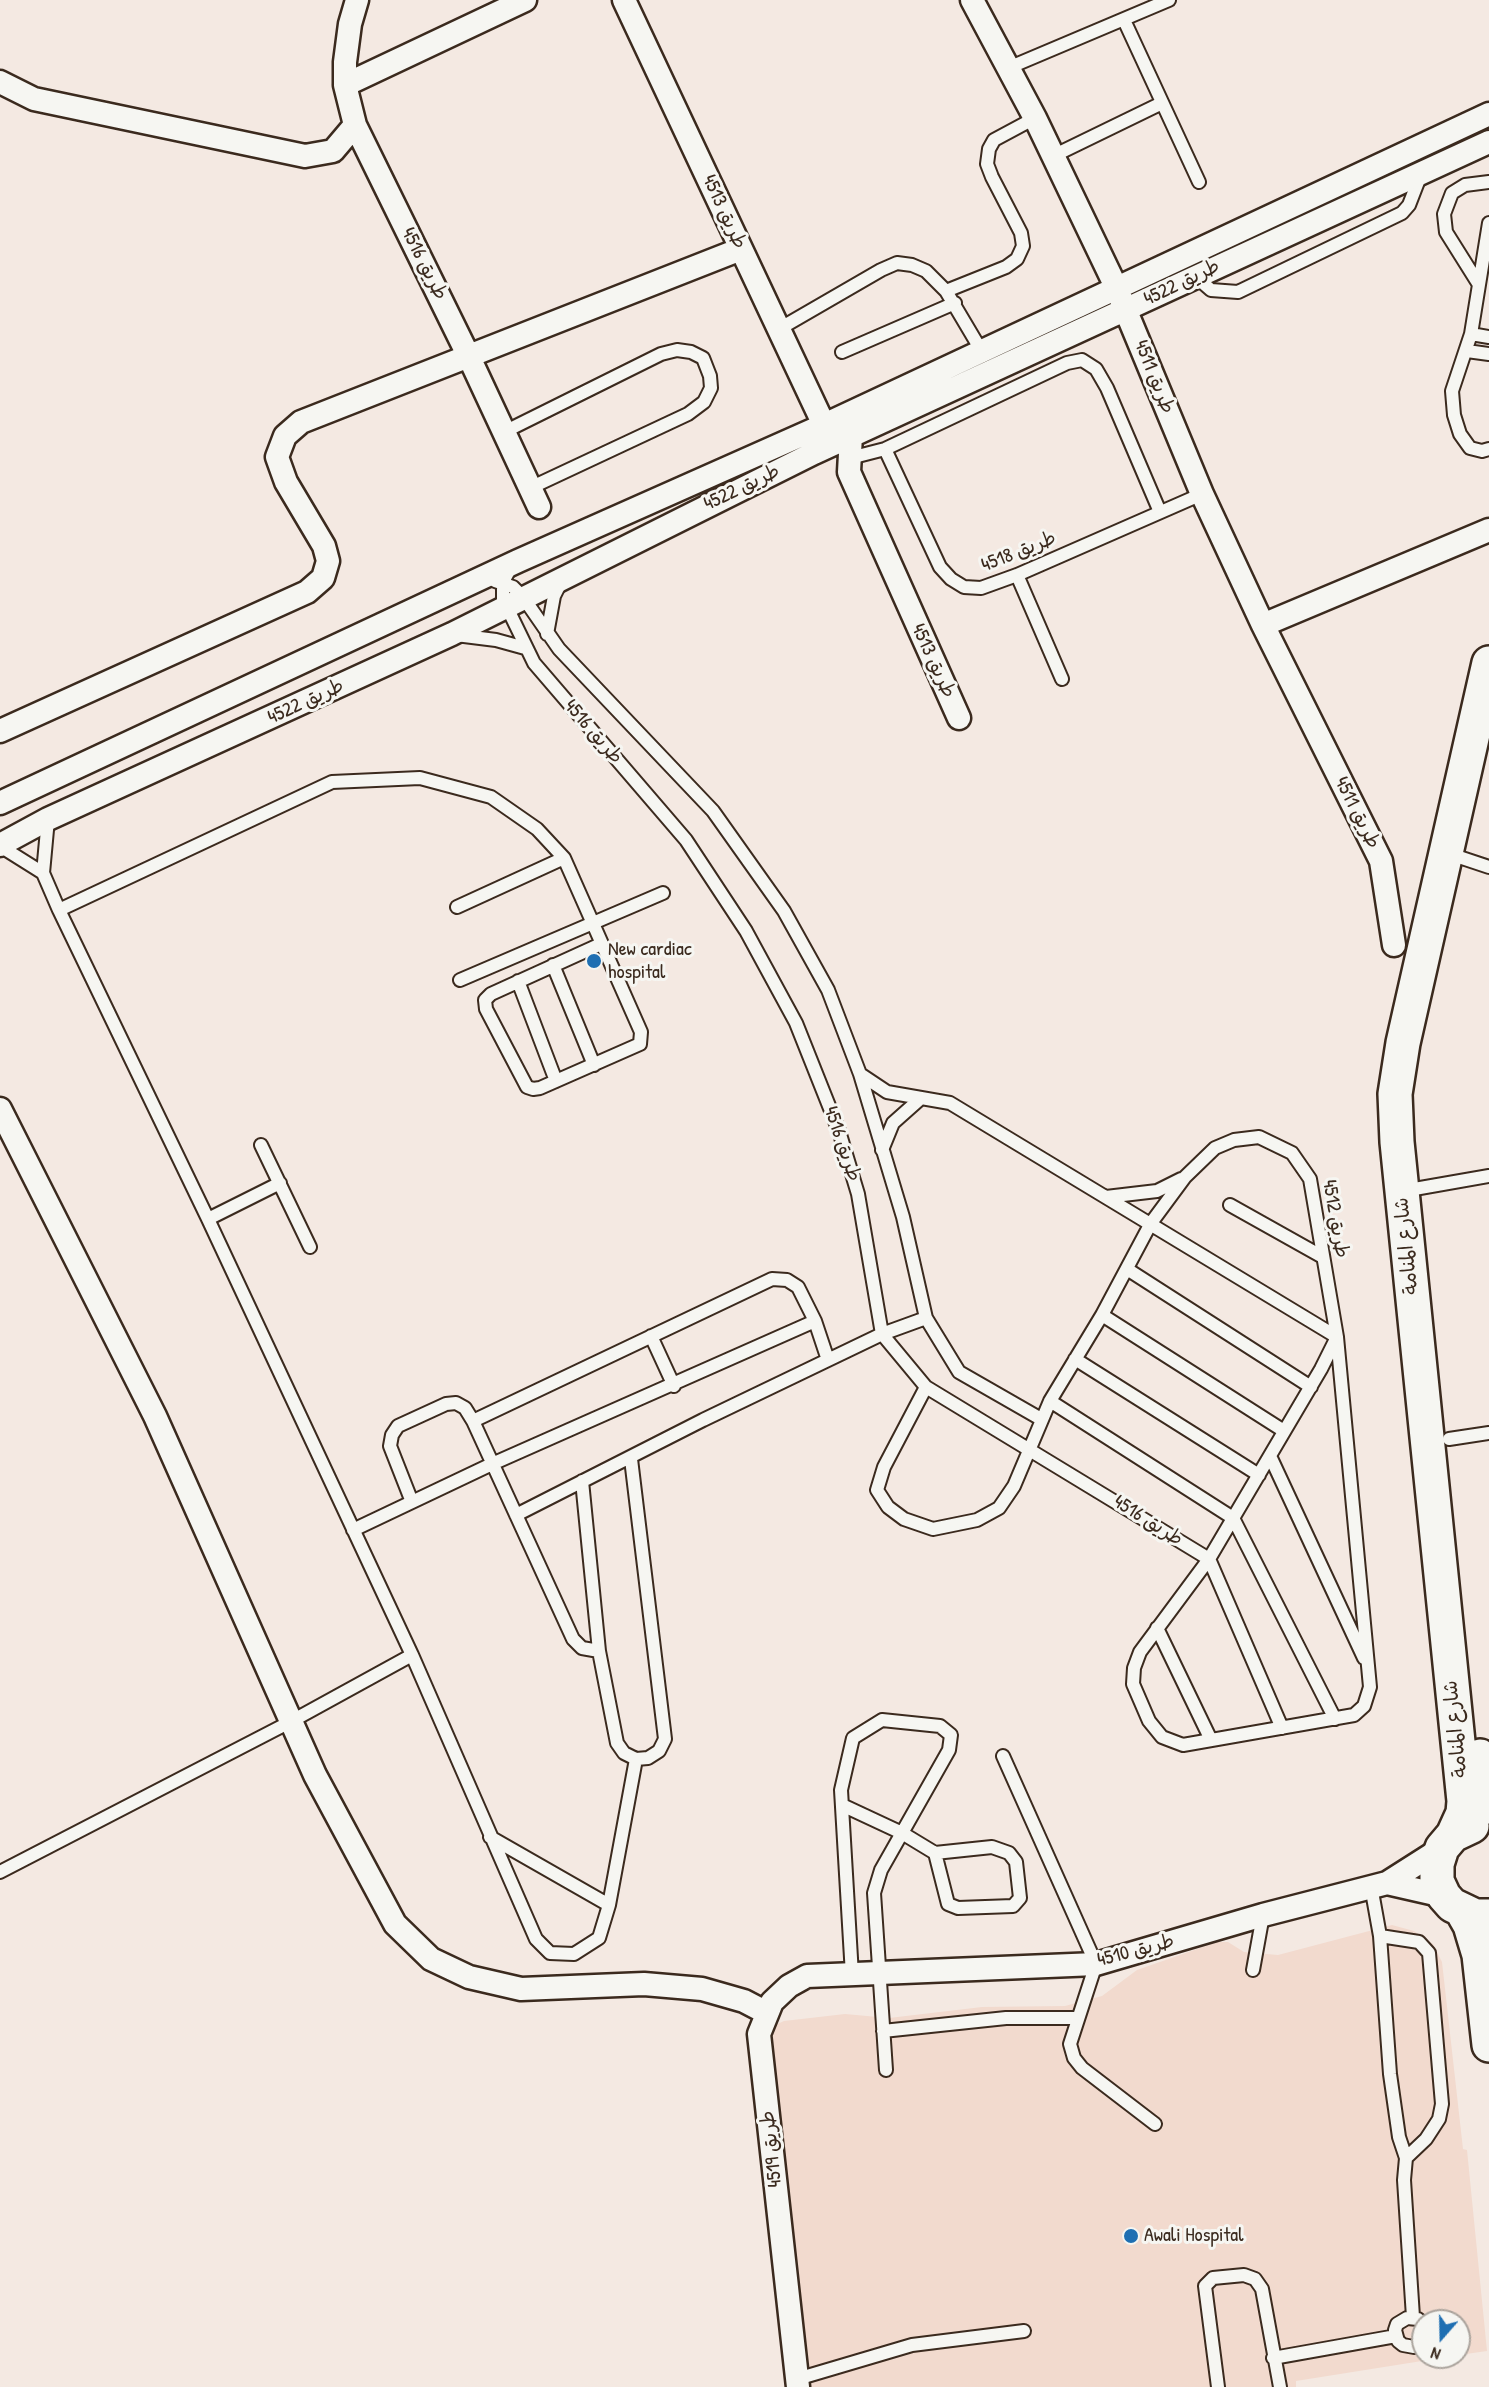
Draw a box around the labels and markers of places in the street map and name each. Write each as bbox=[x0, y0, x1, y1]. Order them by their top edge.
place label: New cardiac hospital bbox=[608, 938, 692, 985]
marker: New cardiac hospital bbox=[585, 952, 603, 970]
place label: Awali Hospital bbox=[1144, 2224, 1243, 2248]
marker: Awali Hospital bbox=[1122, 2227, 1140, 2245]

